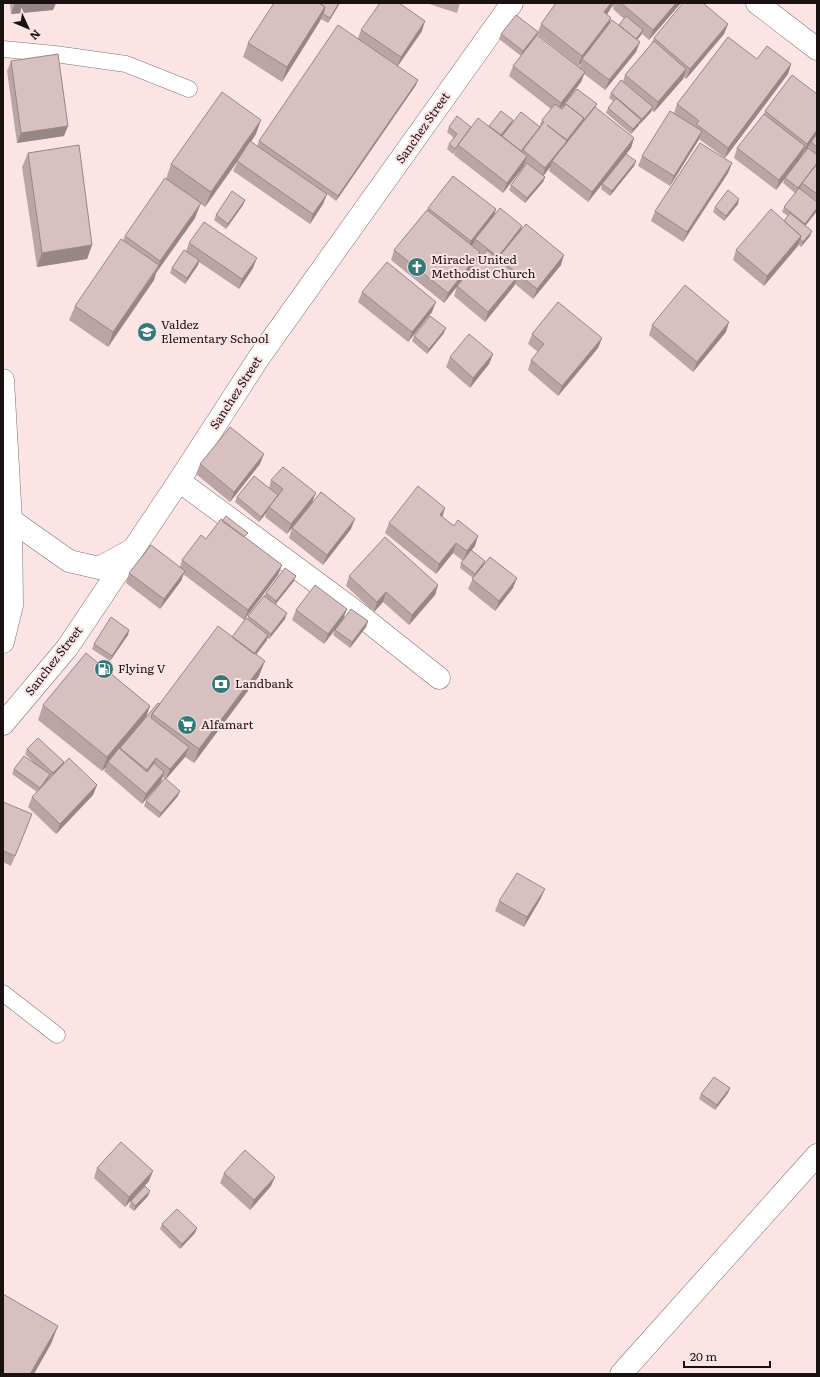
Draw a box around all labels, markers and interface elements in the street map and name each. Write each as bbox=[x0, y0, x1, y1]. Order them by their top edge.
north arrow bbox=[8, 8, 48, 48]
text: N bbox=[27, 27, 45, 45]
street label: Sanchez Street bbox=[391, 88, 454, 167]
place label: Miracle United Methodist Church bbox=[431, 250, 535, 282]
church icon: Miracle United Methodist Church bbox=[406, 256, 428, 278]
place label: Valdez Elementary School bbox=[161, 315, 269, 347]
school or university icon: Valdez Elementary School bbox=[136, 321, 158, 343]
street label: Sanchez Street bbox=[205, 352, 266, 432]
street label: Sanchez Street bbox=[20, 622, 86, 699]
fuel station icon: Flying V bbox=[93, 658, 115, 680]
place label: Flying V bbox=[118, 659, 166, 677]
bank icon: Landbank bbox=[210, 673, 232, 695]
place label: Landbank bbox=[235, 674, 294, 692]
supermarket icon: Alfamart bbox=[176, 714, 198, 736]
place label: Alfamart bbox=[201, 715, 253, 733]
scale bar bbox=[684, 1343, 770, 1369]
text: 20 m bbox=[690, 1347, 717, 1365]

